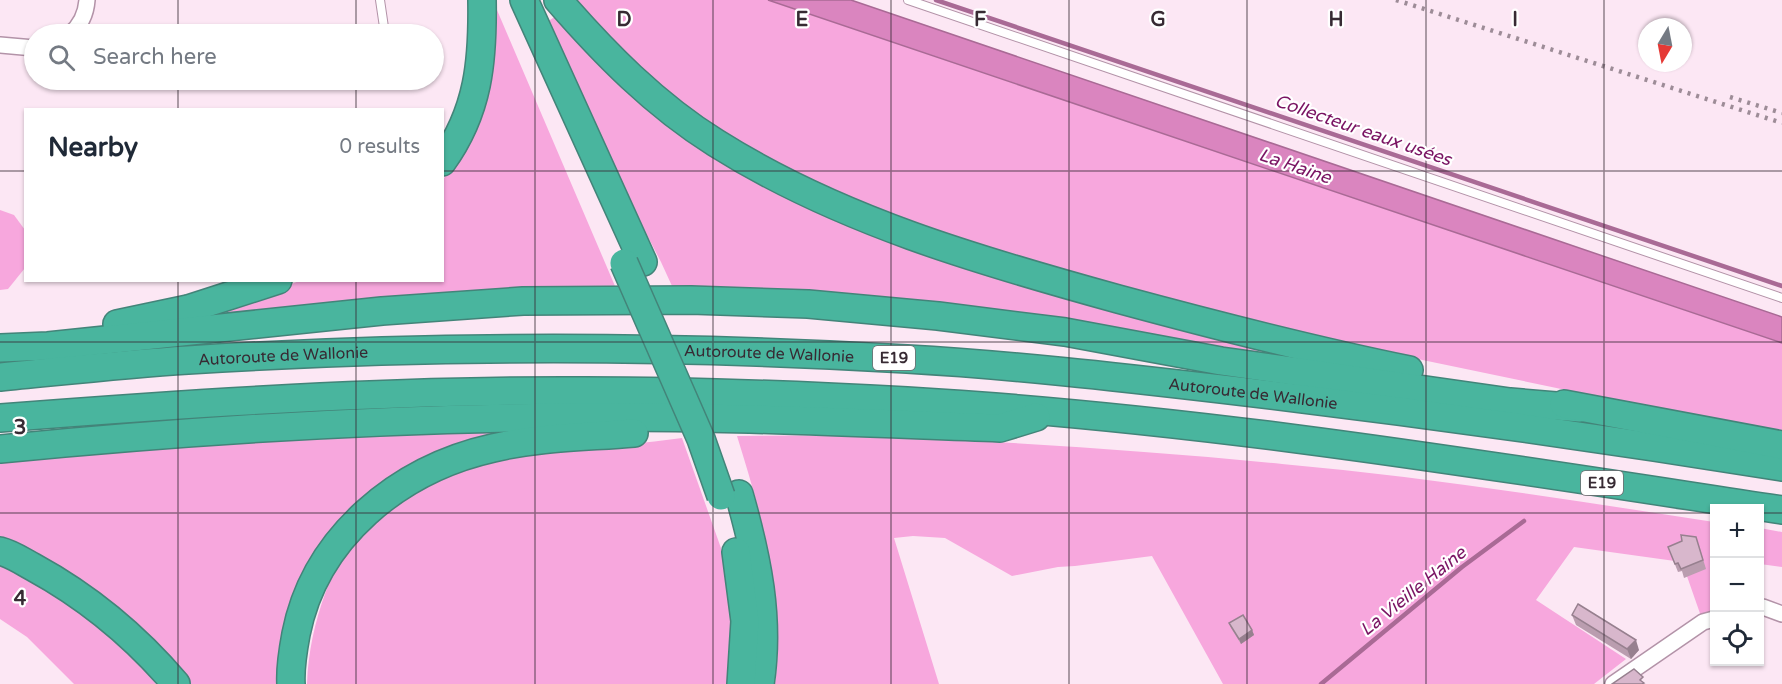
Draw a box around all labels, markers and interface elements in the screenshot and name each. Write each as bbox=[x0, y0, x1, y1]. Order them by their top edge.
text: D bbox=[616, 8, 632, 32]
text: E bbox=[796, 8, 809, 32]
text: F bbox=[974, 8, 986, 32]
text: G bbox=[1150, 8, 1166, 32]
text: H bbox=[1328, 8, 1344, 32]
text: I bbox=[1512, 8, 1518, 32]
north arrow bbox=[1638, 18, 1692, 72]
search box bbox=[24, 24, 444, 90]
icon: search bbox=[45, 41, 78, 74]
text: Search here bbox=[93, 44, 217, 70]
water label: Collecteur eaux usées bbox=[1272, 89, 1456, 171]
text: Nearby bbox=[48, 132, 138, 163]
text: 0 results bbox=[340, 135, 420, 159]
water label: La Haine bbox=[1256, 143, 1335, 189]
street label: Autoroute de Wallonie bbox=[684, 341, 854, 367]
street label: Autoroute de Wallonie bbox=[198, 343, 368, 370]
road number: E19 bbox=[873, 346, 915, 370]
street label: Autoroute de Wallonie bbox=[1167, 374, 1339, 414]
text: 3 bbox=[14, 416, 26, 440]
road number: E19 bbox=[1581, 471, 1623, 495]
map controls bbox=[1710, 504, 1764, 666]
button: + bbox=[1710, 504, 1764, 558]
water label: La Vieille Haine bbox=[1356, 541, 1471, 640]
button: − bbox=[1710, 558, 1764, 612]
text: 4 bbox=[14, 587, 27, 611]
button: locate bbox=[1710, 612, 1764, 666]

